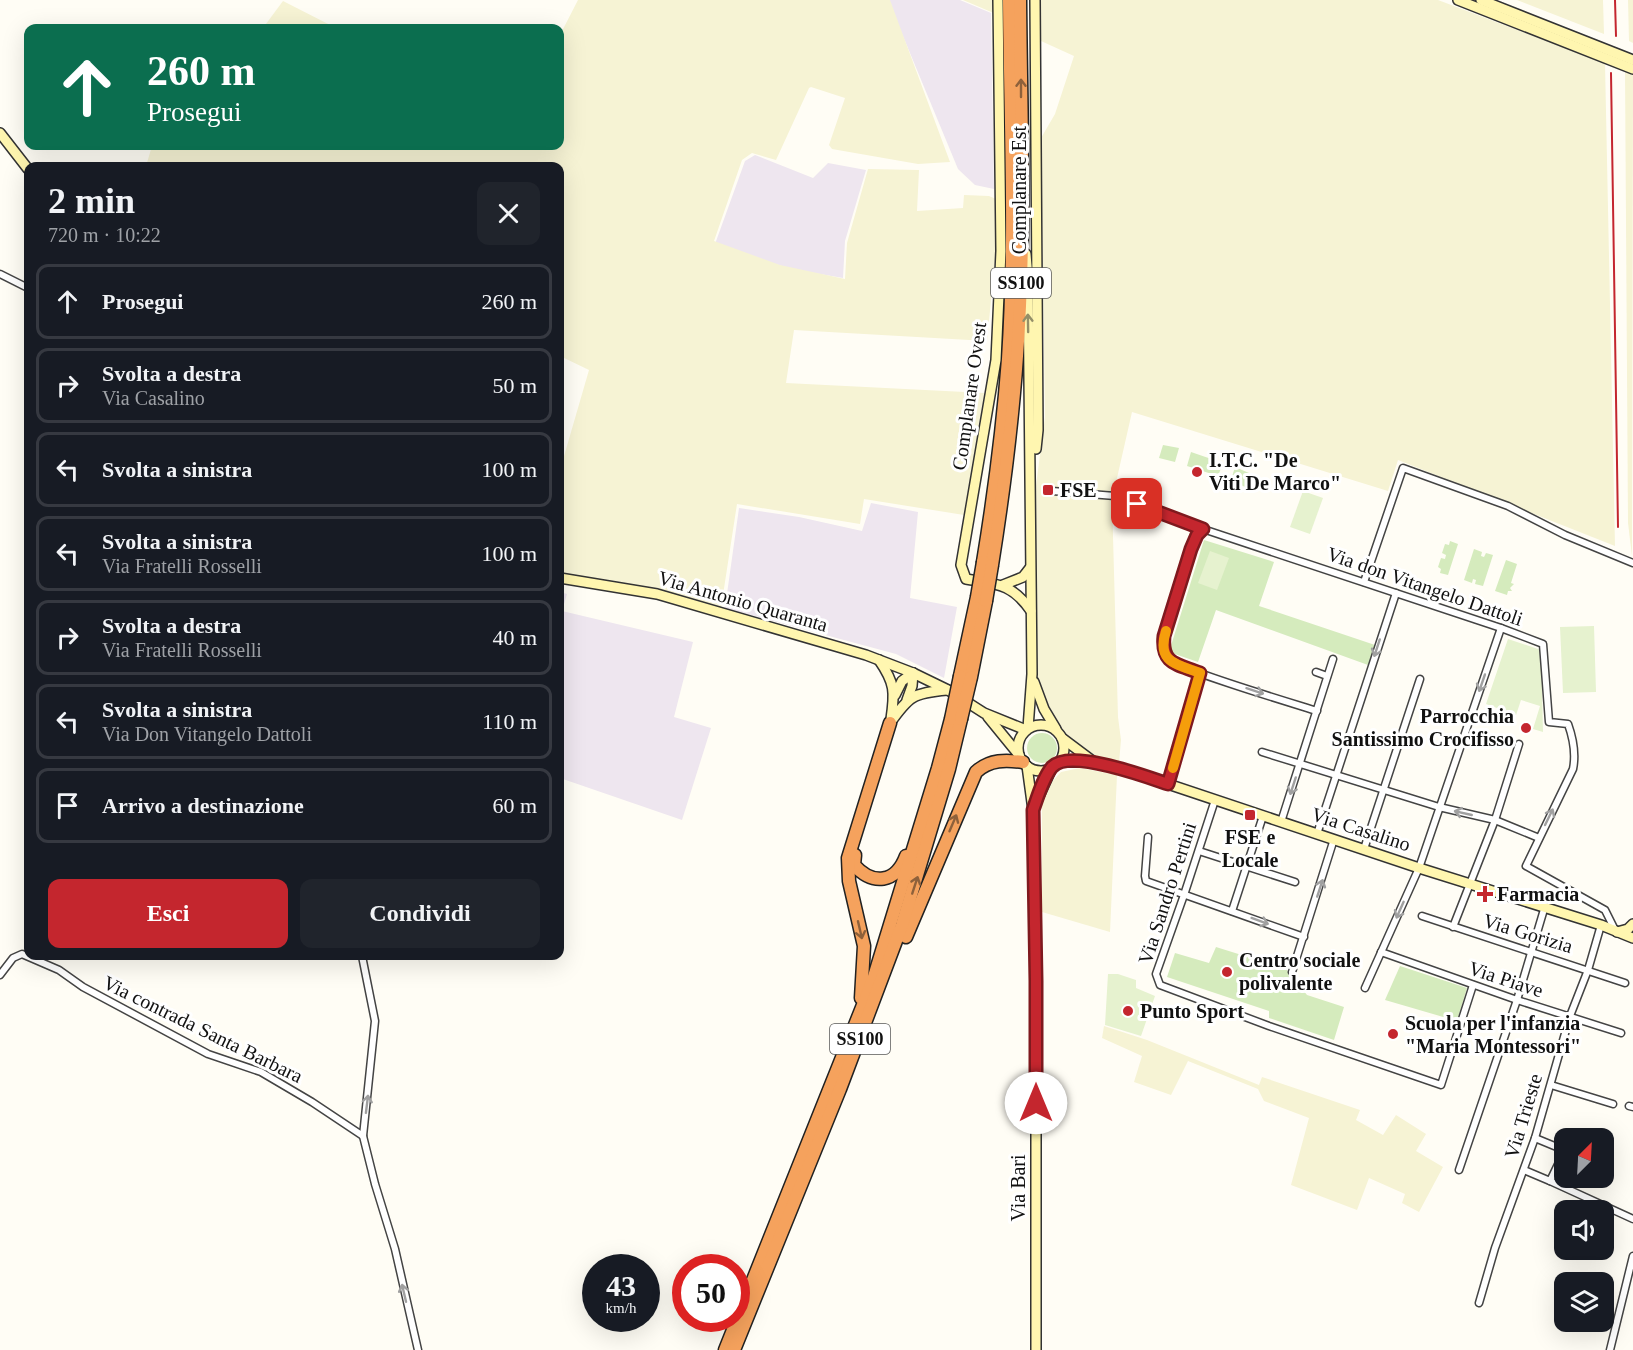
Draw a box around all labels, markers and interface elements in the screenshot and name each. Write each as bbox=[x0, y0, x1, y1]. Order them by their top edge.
icon: ahead bbox=[48, 48, 126, 126]
text: 260 m bbox=[147, 48, 256, 94]
one-way arrow bbox=[1015, 79, 1027, 99]
text: Prosegui bbox=[147, 97, 242, 127]
street label: Complanare Est bbox=[1008, 125, 1031, 254]
text: 2 min bbox=[48, 181, 135, 221]
button: close bbox=[477, 182, 540, 245]
text: 720 m · 10:22 bbox=[48, 224, 161, 246]
road number: SS100 bbox=[991, 268, 1051, 298]
icon: ahead bbox=[51, 285, 84, 318]
text: Prosegui bbox=[102, 289, 183, 314]
text: 260 m bbox=[481, 289, 537, 314]
one-way arrow bbox=[1023, 314, 1034, 334]
street label: Complanare Ovest bbox=[948, 320, 991, 472]
text: Svolta a destra bbox=[102, 361, 241, 386]
icon: right bbox=[51, 369, 84, 402]
text: 50 m bbox=[492, 373, 537, 398]
text: Via Casalino bbox=[102, 387, 205, 409]
place label: I.T.C. "De Viti De Marco" bbox=[1209, 449, 1341, 494]
icon: left bbox=[51, 453, 84, 486]
text: Svolta a sinistra bbox=[102, 457, 252, 482]
text: 100 m bbox=[481, 457, 537, 482]
marker: I.T.C. "De Viti De Marco" bbox=[1190, 465, 1204, 479]
pin bbox=[1111, 478, 1162, 529]
place label: FSE bbox=[1060, 479, 1097, 501]
marker: FSE bbox=[1041, 483, 1055, 497]
icon: arrive bbox=[1120, 487, 1153, 520]
text: Svolta a sinistra bbox=[102, 529, 252, 554]
icon: left bbox=[51, 537, 84, 570]
text: 100 m bbox=[481, 541, 537, 566]
street label: Via don Vitangelo Dattoli bbox=[1324, 542, 1526, 631]
text: Via Fratelli Rosselli bbox=[102, 555, 262, 577]
street label: Via Antonio Quaranta bbox=[656, 566, 830, 636]
text: Svolta a destra bbox=[102, 613, 241, 638]
icon: right bbox=[51, 621, 84, 654]
text: 40 m bbox=[492, 625, 537, 650]
one-way arrow bbox=[1371, 638, 1382, 657]
text: Via Fratelli Rosselli bbox=[102, 639, 262, 661]
one-way arrow bbox=[1475, 673, 1486, 692]
one-way arrow bbox=[1245, 686, 1264, 697]
text: Svolta a sinistra bbox=[102, 697, 252, 722]
icon: left bbox=[51, 705, 84, 738]
place label: Parrocchia Santissimo Crocifisso bbox=[1332, 705, 1514, 750]
text: 110 m bbox=[482, 709, 537, 734]
marker: Parrocchia Santissimo Crocifisso bbox=[1519, 721, 1533, 735]
text: Via Don Vitangelo Dattoli bbox=[102, 723, 312, 745]
one-way arrow bbox=[1287, 776, 1298, 795]
icon: arrive bbox=[51, 789, 84, 822]
text: Arrivo a destinazione bbox=[102, 793, 304, 818]
text: 60 m bbox=[492, 793, 537, 818]
street label: Via Casalino bbox=[1309, 803, 1413, 855]
one-way arrow bbox=[1454, 806, 1473, 818]
marker: FSE e Locale bbox=[1243, 808, 1257, 822]
one-way arrow bbox=[1543, 808, 1555, 826]
one-way arrow bbox=[948, 814, 959, 832]
street label: Via Sandro Pertini bbox=[1134, 819, 1200, 967]
place label: FSE e Locale bbox=[1222, 826, 1278, 871]
one-way arrow bbox=[910, 876, 921, 895]
button: Esci bbox=[48, 879, 288, 948]
button: Condividi bbox=[300, 879, 540, 948]
one-way arrow bbox=[1315, 879, 1326, 898]
place label: Farmacia bbox=[1497, 883, 1579, 905]
marker: Farmacia bbox=[1478, 887, 1492, 901]
one-way arrow bbox=[1394, 900, 1405, 919]
street label: Via Gorizia bbox=[1480, 909, 1576, 957]
one-way arrow bbox=[1250, 916, 1268, 927]
one-way arrow bbox=[855, 920, 867, 939]
place label: Centro sociale polivalente bbox=[1239, 949, 1360, 995]
street label: Via Piave bbox=[1466, 957, 1546, 1001]
marker: Centro sociale polivalente bbox=[1220, 965, 1234, 979]
street label: Via contrada Santa Barbara bbox=[100, 971, 306, 1087]
place label: Punto Sport bbox=[1140, 1000, 1244, 1023]
marker: Punto Sport bbox=[1121, 1004, 1135, 1018]
place label: Scuola per l'infanzia "Maria Montessori" bbox=[1405, 1012, 1581, 1057]
road number: SS100 bbox=[830, 1024, 890, 1054]
marker: Scuola per l'infanzia "Maria Montessori" bbox=[1386, 1027, 1400, 1041]
position arrow bbox=[1004, 1071, 1068, 1135]
street label: Via Trieste bbox=[1500, 1071, 1546, 1161]
one-way arrow bbox=[362, 1094, 373, 1114]
north arrow bbox=[1554, 1128, 1614, 1188]
map controls bbox=[1554, 1128, 1614, 1332]
street label: Via Bari bbox=[1007, 1154, 1029, 1222]
button: sound bbox=[1554, 1200, 1614, 1260]
speed limit sign: 50 bbox=[672, 1254, 750, 1332]
text: 43 bbox=[606, 1269, 636, 1302]
button: layers bbox=[1554, 1272, 1614, 1332]
one-way arrow bbox=[398, 1284, 410, 1303]
text: km/h bbox=[606, 1300, 636, 1316]

